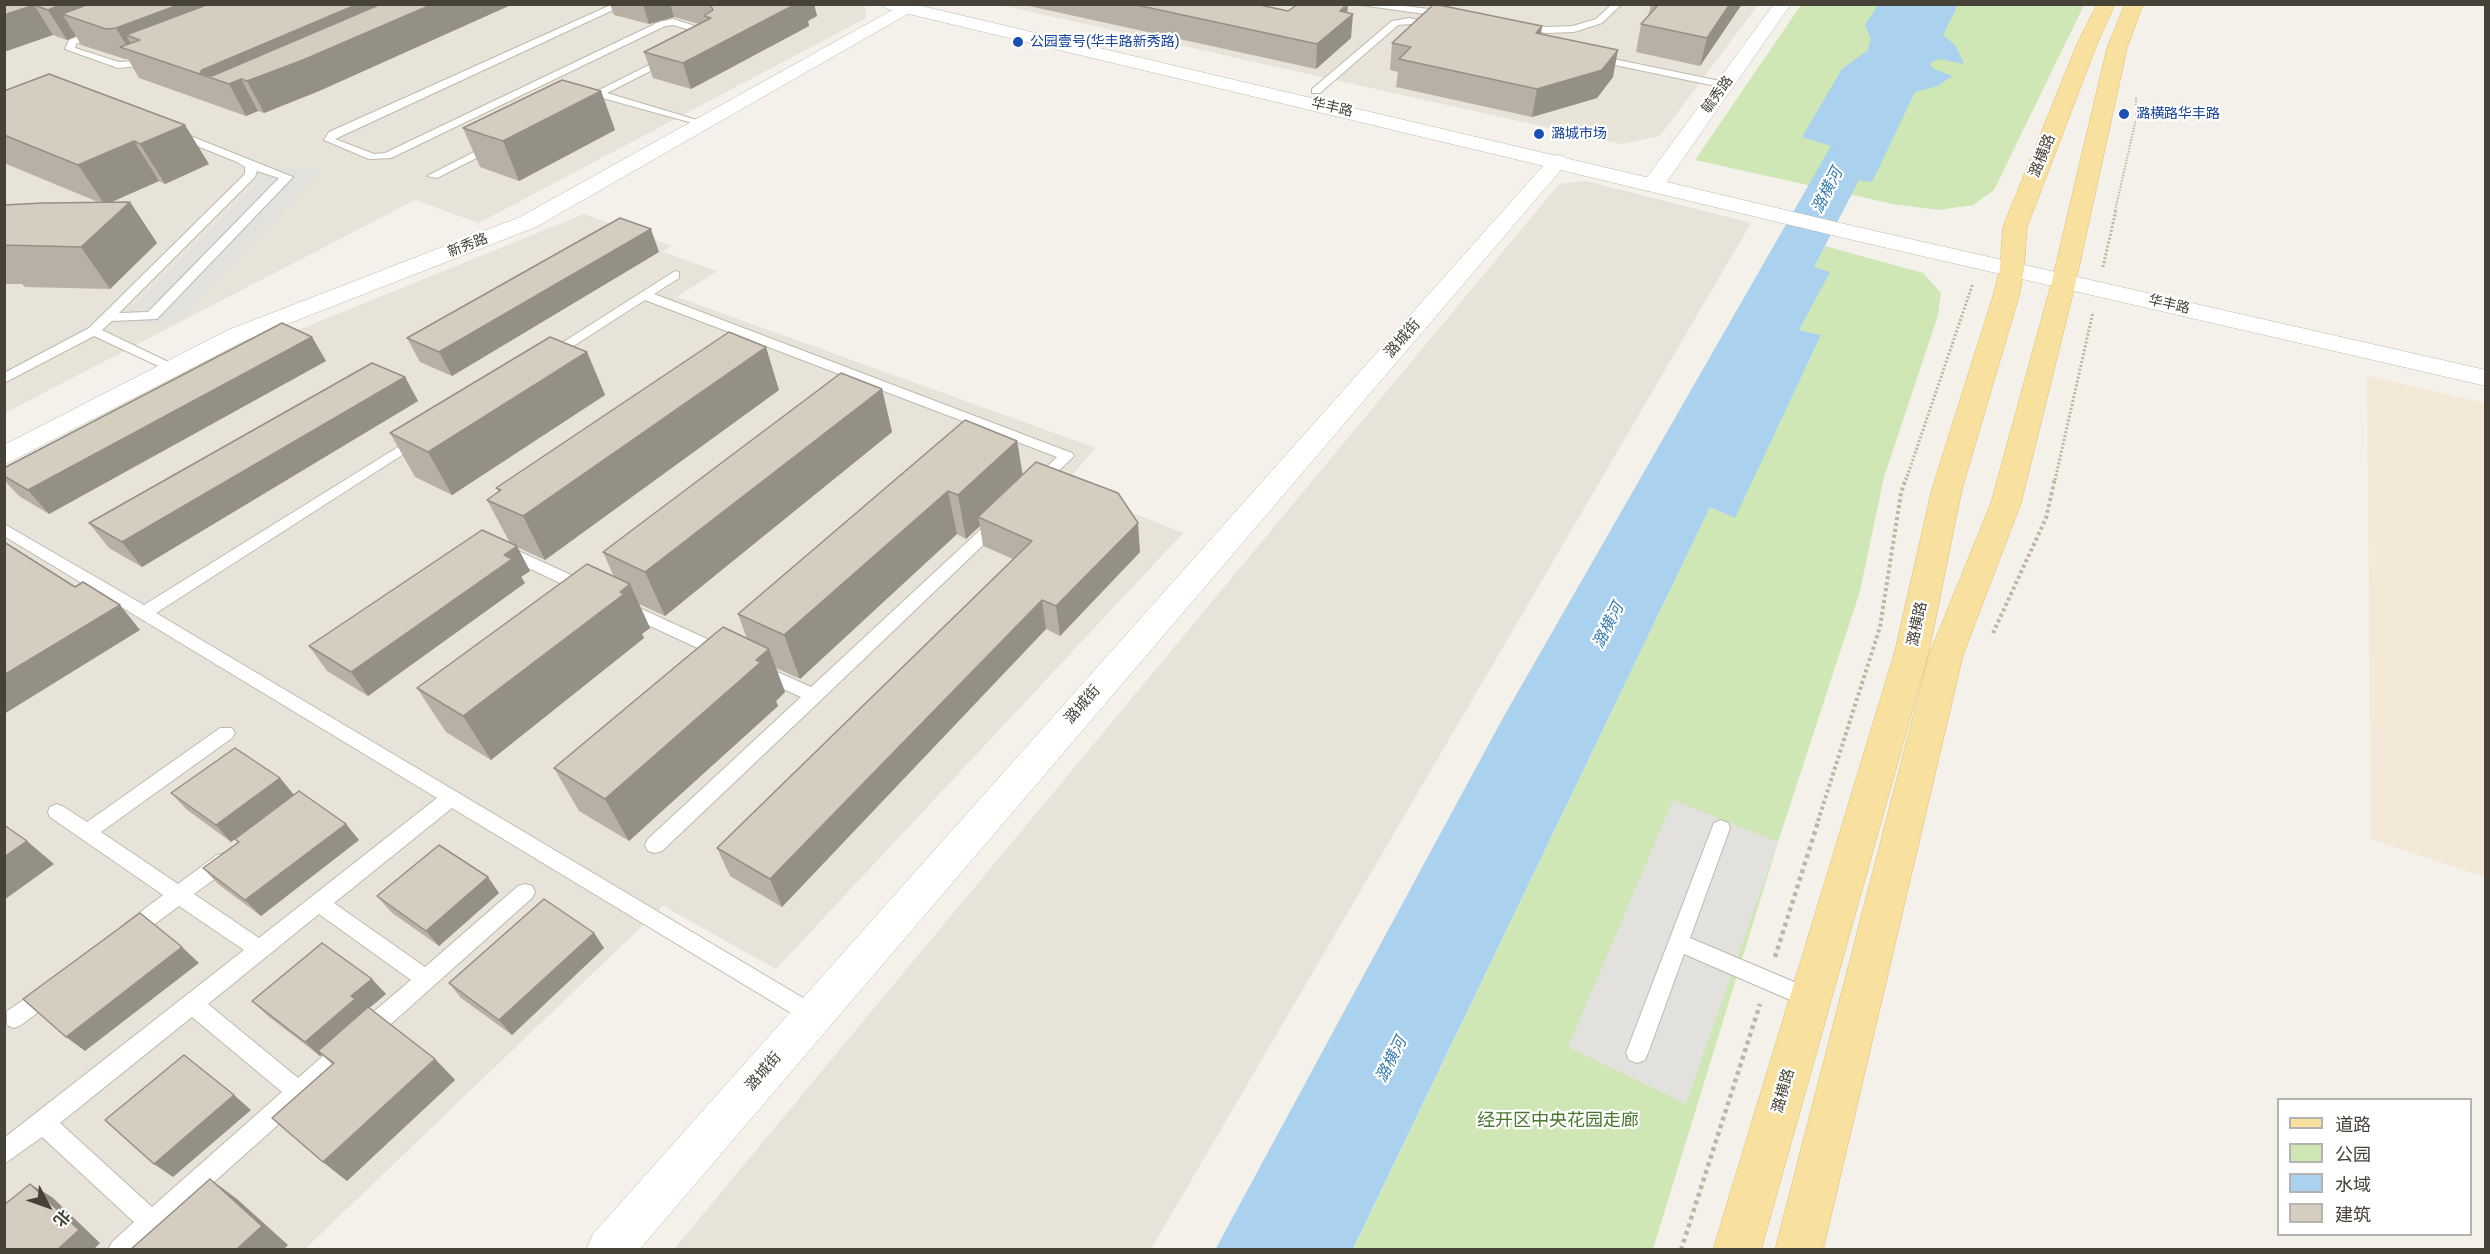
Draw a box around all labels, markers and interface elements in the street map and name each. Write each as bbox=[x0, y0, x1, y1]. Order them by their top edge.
place label: 公园壹号(华丰路新秀路) bbox=[1030, 34, 1180, 50]
marker: 公园壹号(华丰路新秀路) bbox=[1011, 35, 1025, 49]
street label: 毓秀路 bbox=[1699, 73, 1737, 117]
street label: 华丰路 bbox=[1310, 95, 1354, 121]
place label: 潞横路华丰路 bbox=[2136, 106, 2220, 122]
marker: 潞横路华丰路 bbox=[2117, 107, 2131, 121]
place label: 潞城市场 bbox=[1551, 126, 1607, 142]
marker: 潞城市场 bbox=[1532, 127, 1546, 141]
street label: 潞横路 bbox=[2026, 132, 2060, 180]
water label: 潞横河 bbox=[1809, 165, 1847, 217]
street label: 新秀路 bbox=[445, 231, 491, 261]
street label: 华丰路 bbox=[2147, 292, 2191, 318]
street label: 潞城街 bbox=[1381, 316, 1425, 362]
water label: 潞横河 bbox=[1590, 600, 1628, 652]
street label: 潞横路 bbox=[1905, 600, 1931, 648]
street label: 潞城街 bbox=[1061, 682, 1105, 728]
water label: 潞横河 bbox=[1373, 1034, 1411, 1086]
street label: 潞城街 bbox=[742, 1049, 786, 1095]
street label: 潞横路 bbox=[1769, 1067, 1799, 1115]
legend bbox=[2277, 1098, 2472, 1236]
park label: 经开区中央花园走廊 bbox=[1477, 1110, 1639, 1132]
text: 道路 bbox=[2335, 1114, 2371, 1135]
text: 公园 bbox=[2335, 1144, 2371, 1165]
text: 水域 bbox=[2335, 1174, 2371, 1195]
north arrow bbox=[18, 1176, 78, 1236]
text: 建筑 bbox=[2335, 1204, 2371, 1225]
text: 北 bbox=[50, 1206, 74, 1230]

